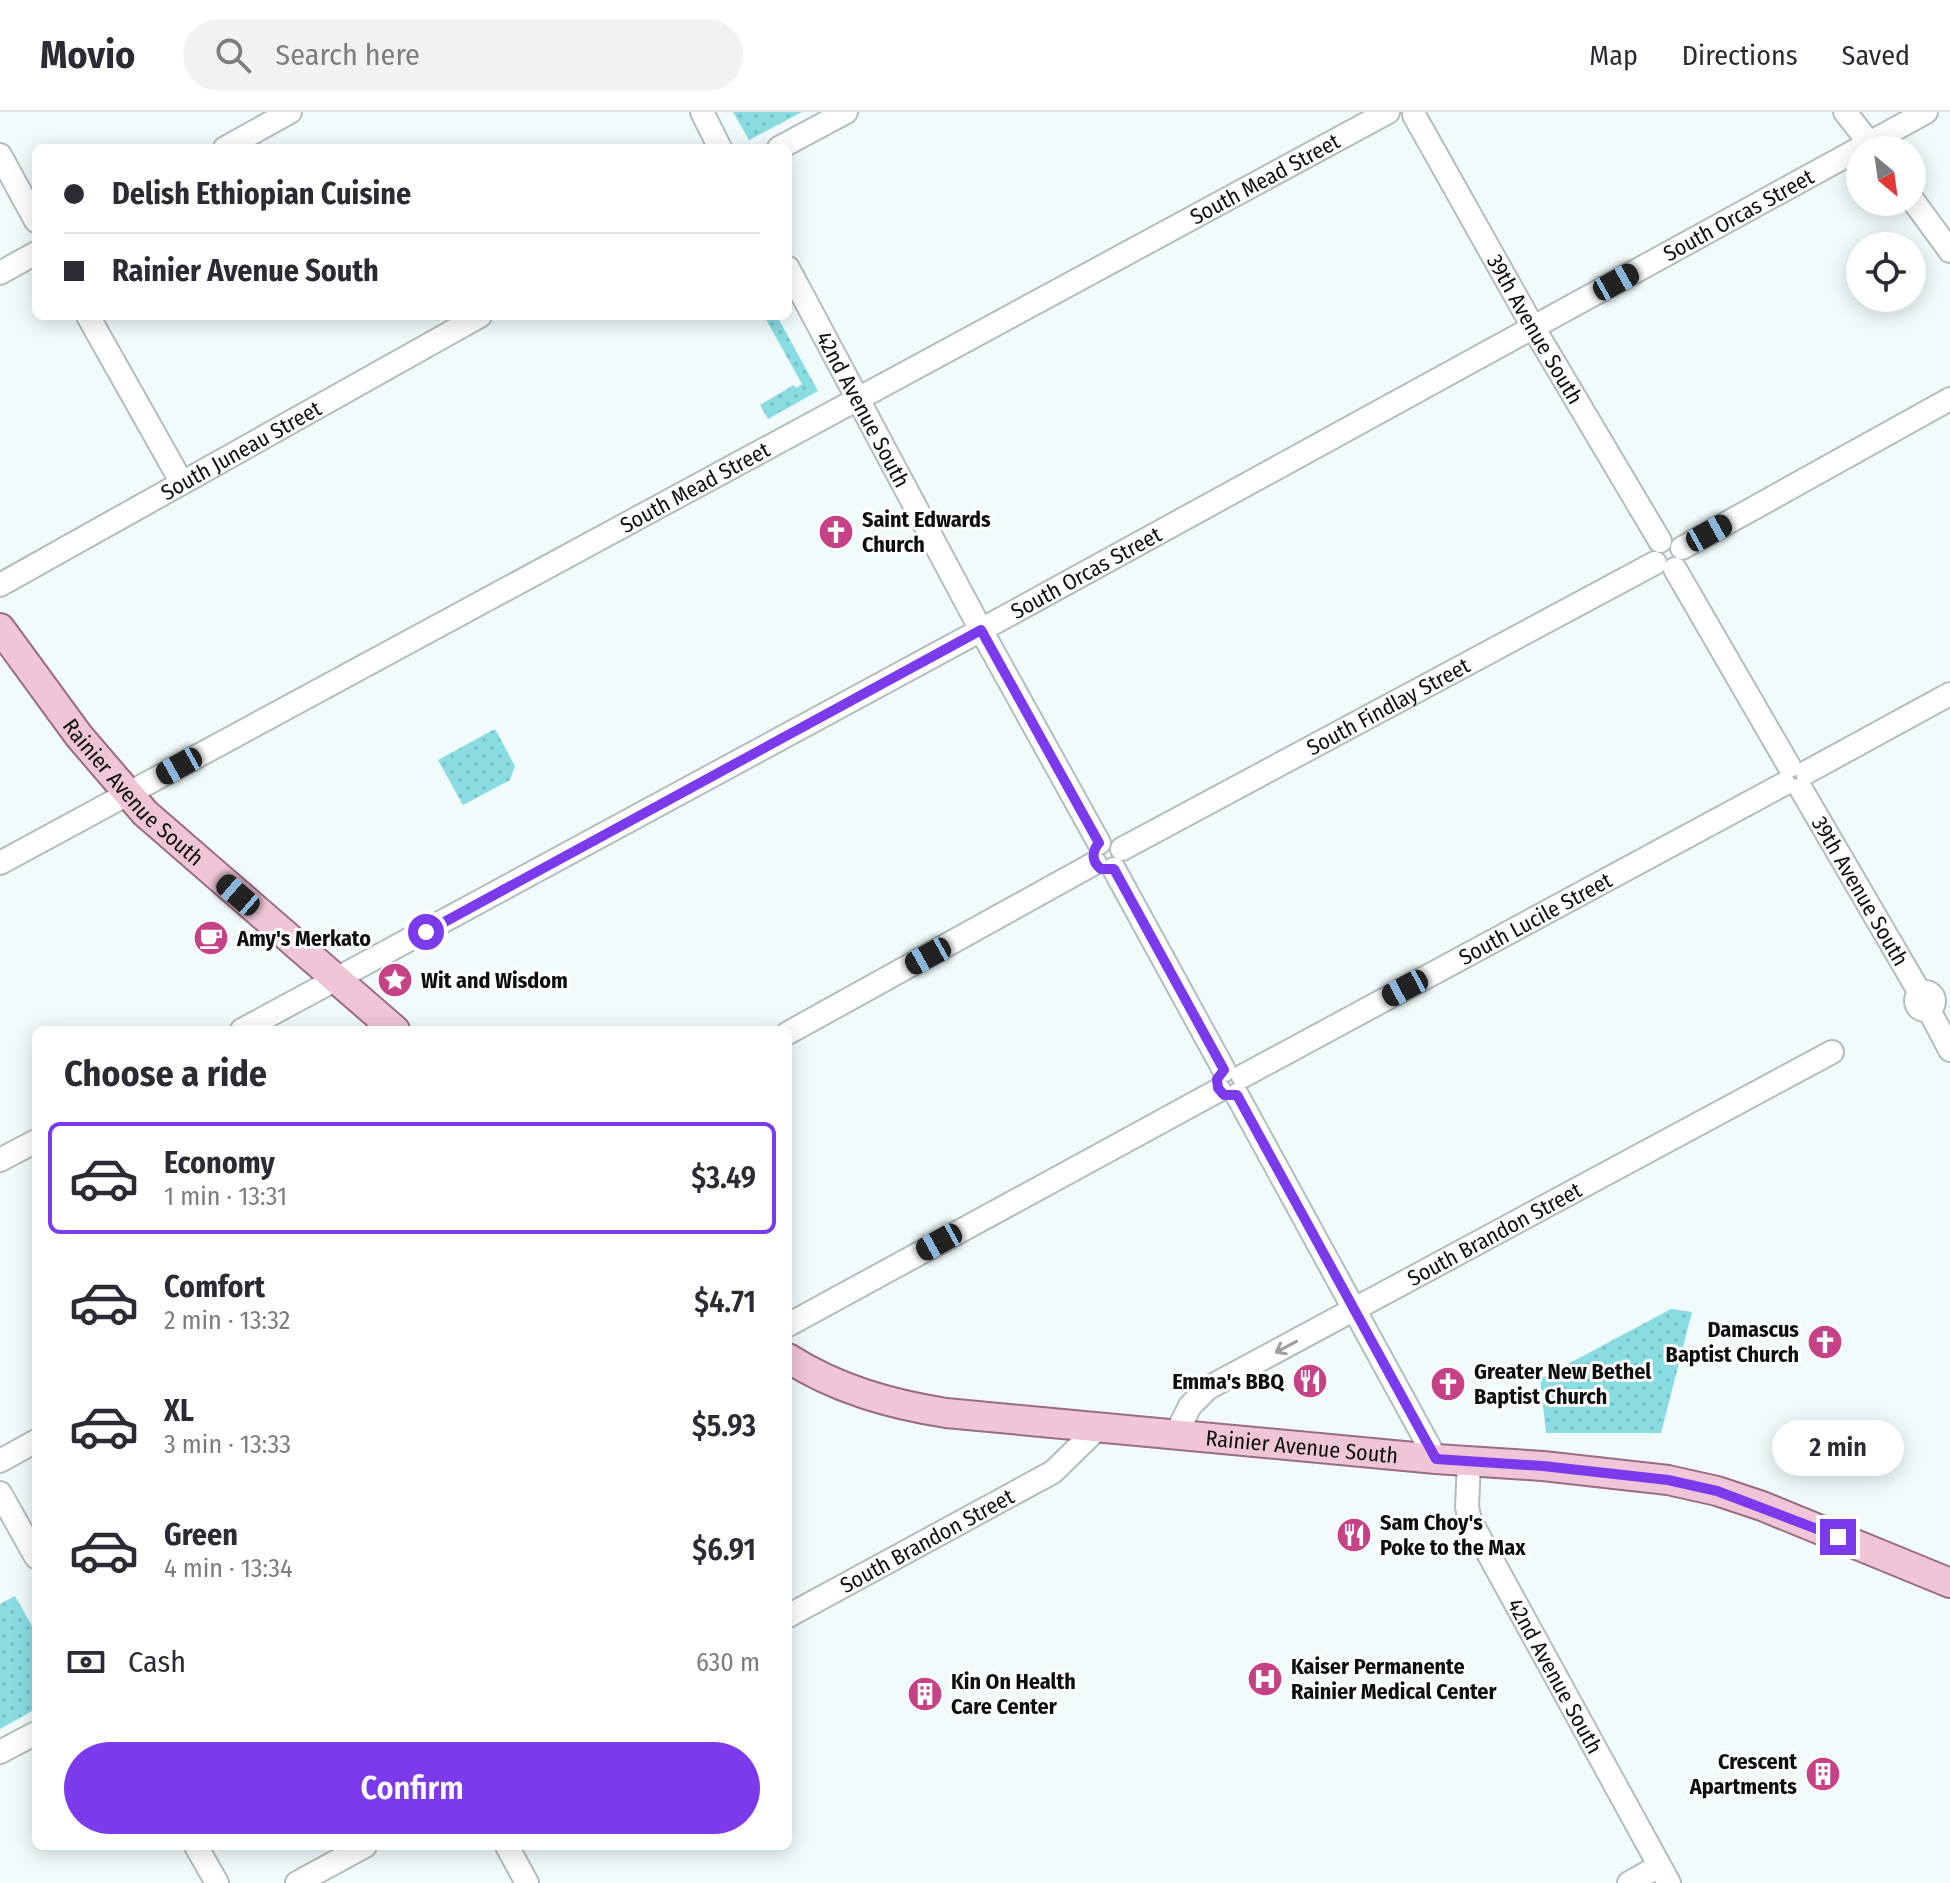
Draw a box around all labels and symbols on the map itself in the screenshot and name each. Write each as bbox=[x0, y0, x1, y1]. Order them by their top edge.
street label: South Mead Street bbox=[1185, 127, 1345, 231]
north arrow bbox=[1846, 136, 1926, 216]
street label: South Orcas Street bbox=[1659, 163, 1819, 267]
street label: 39th Avenue South bbox=[1481, 250, 1589, 409]
car bbox=[1589, 260, 1643, 304]
street label: 42nd Avenue South bbox=[810, 327, 915, 492]
street label: South Juneau Street bbox=[156, 394, 327, 506]
street label: South Mead Street bbox=[616, 436, 775, 539]
place label: Saint Edwards Church bbox=[862, 506, 991, 558]
car bbox=[1682, 511, 1736, 555]
church icon: Saint Edwards Church bbox=[817, 513, 855, 551]
street label: South Orcas Street bbox=[1006, 520, 1167, 625]
street label: South Findlay Street bbox=[1302, 652, 1475, 761]
street label: Rainier Avenue South bbox=[57, 713, 209, 872]
car bbox=[152, 744, 206, 788]
street label: 39th Avenue South bbox=[1806, 812, 1914, 971]
street label: South Lucile Street bbox=[1454, 866, 1617, 971]
car bbox=[212, 870, 264, 920]
route start bbox=[408, 914, 444, 950]
cafe icon: Amy's Merkato bbox=[192, 919, 230, 957]
place label: Amy's Merkato bbox=[236, 925, 371, 952]
car bbox=[901, 934, 955, 978]
place icon: Wit and Wisdom bbox=[376, 961, 414, 999]
car bbox=[1378, 966, 1432, 1010]
place label: Wit and Wisdom bbox=[421, 967, 568, 994]
street label: South Brandon Street bbox=[1403, 1176, 1587, 1292]
car bbox=[912, 1220, 966, 1264]
place label: Damascus Baptist Church bbox=[1666, 1316, 1799, 1368]
church icon: Damascus Baptist Church bbox=[1806, 1323, 1844, 1361]
one-way arrow bbox=[1274, 1339, 1298, 1355]
place label: Greater New Bethel Baptist Church bbox=[1474, 1358, 1652, 1410]
restaurant icon: Emma's BBQ bbox=[1291, 1362, 1329, 1400]
church icon: Greater New Bethel Baptist Church bbox=[1429, 1365, 1467, 1403]
place label: Emma's BBQ bbox=[1172, 1368, 1285, 1395]
callout: 2 min bbox=[1772, 1421, 1904, 1477]
street label: Rainier Avenue South bbox=[1204, 1424, 1399, 1469]
street label: South Brandon Street bbox=[836, 1483, 1019, 1599]
place label: Sam Choy's Poke to the Max bbox=[1380, 1509, 1526, 1561]
restaurant icon: Sam Choy's Poke to the Max bbox=[1335, 1516, 1373, 1554]
route end bbox=[1820, 1519, 1856, 1555]
street label: 42nd Avenue South bbox=[1502, 1594, 1608, 1758]
place label: Kaiser Permanente Rainier Medical Center bbox=[1291, 1653, 1497, 1705]
hospital icon: Kaiser Permanente Rainier Medical Center bbox=[1246, 1660, 1284, 1698]
place label: Kin On Health Care Center bbox=[951, 1668, 1076, 1720]
building icon: Kin On Health Care Center bbox=[906, 1675, 944, 1713]
place label: Crescent Apartments bbox=[1689, 1748, 1797, 1800]
building icon: Crescent Apartments bbox=[1804, 1755, 1842, 1793]

